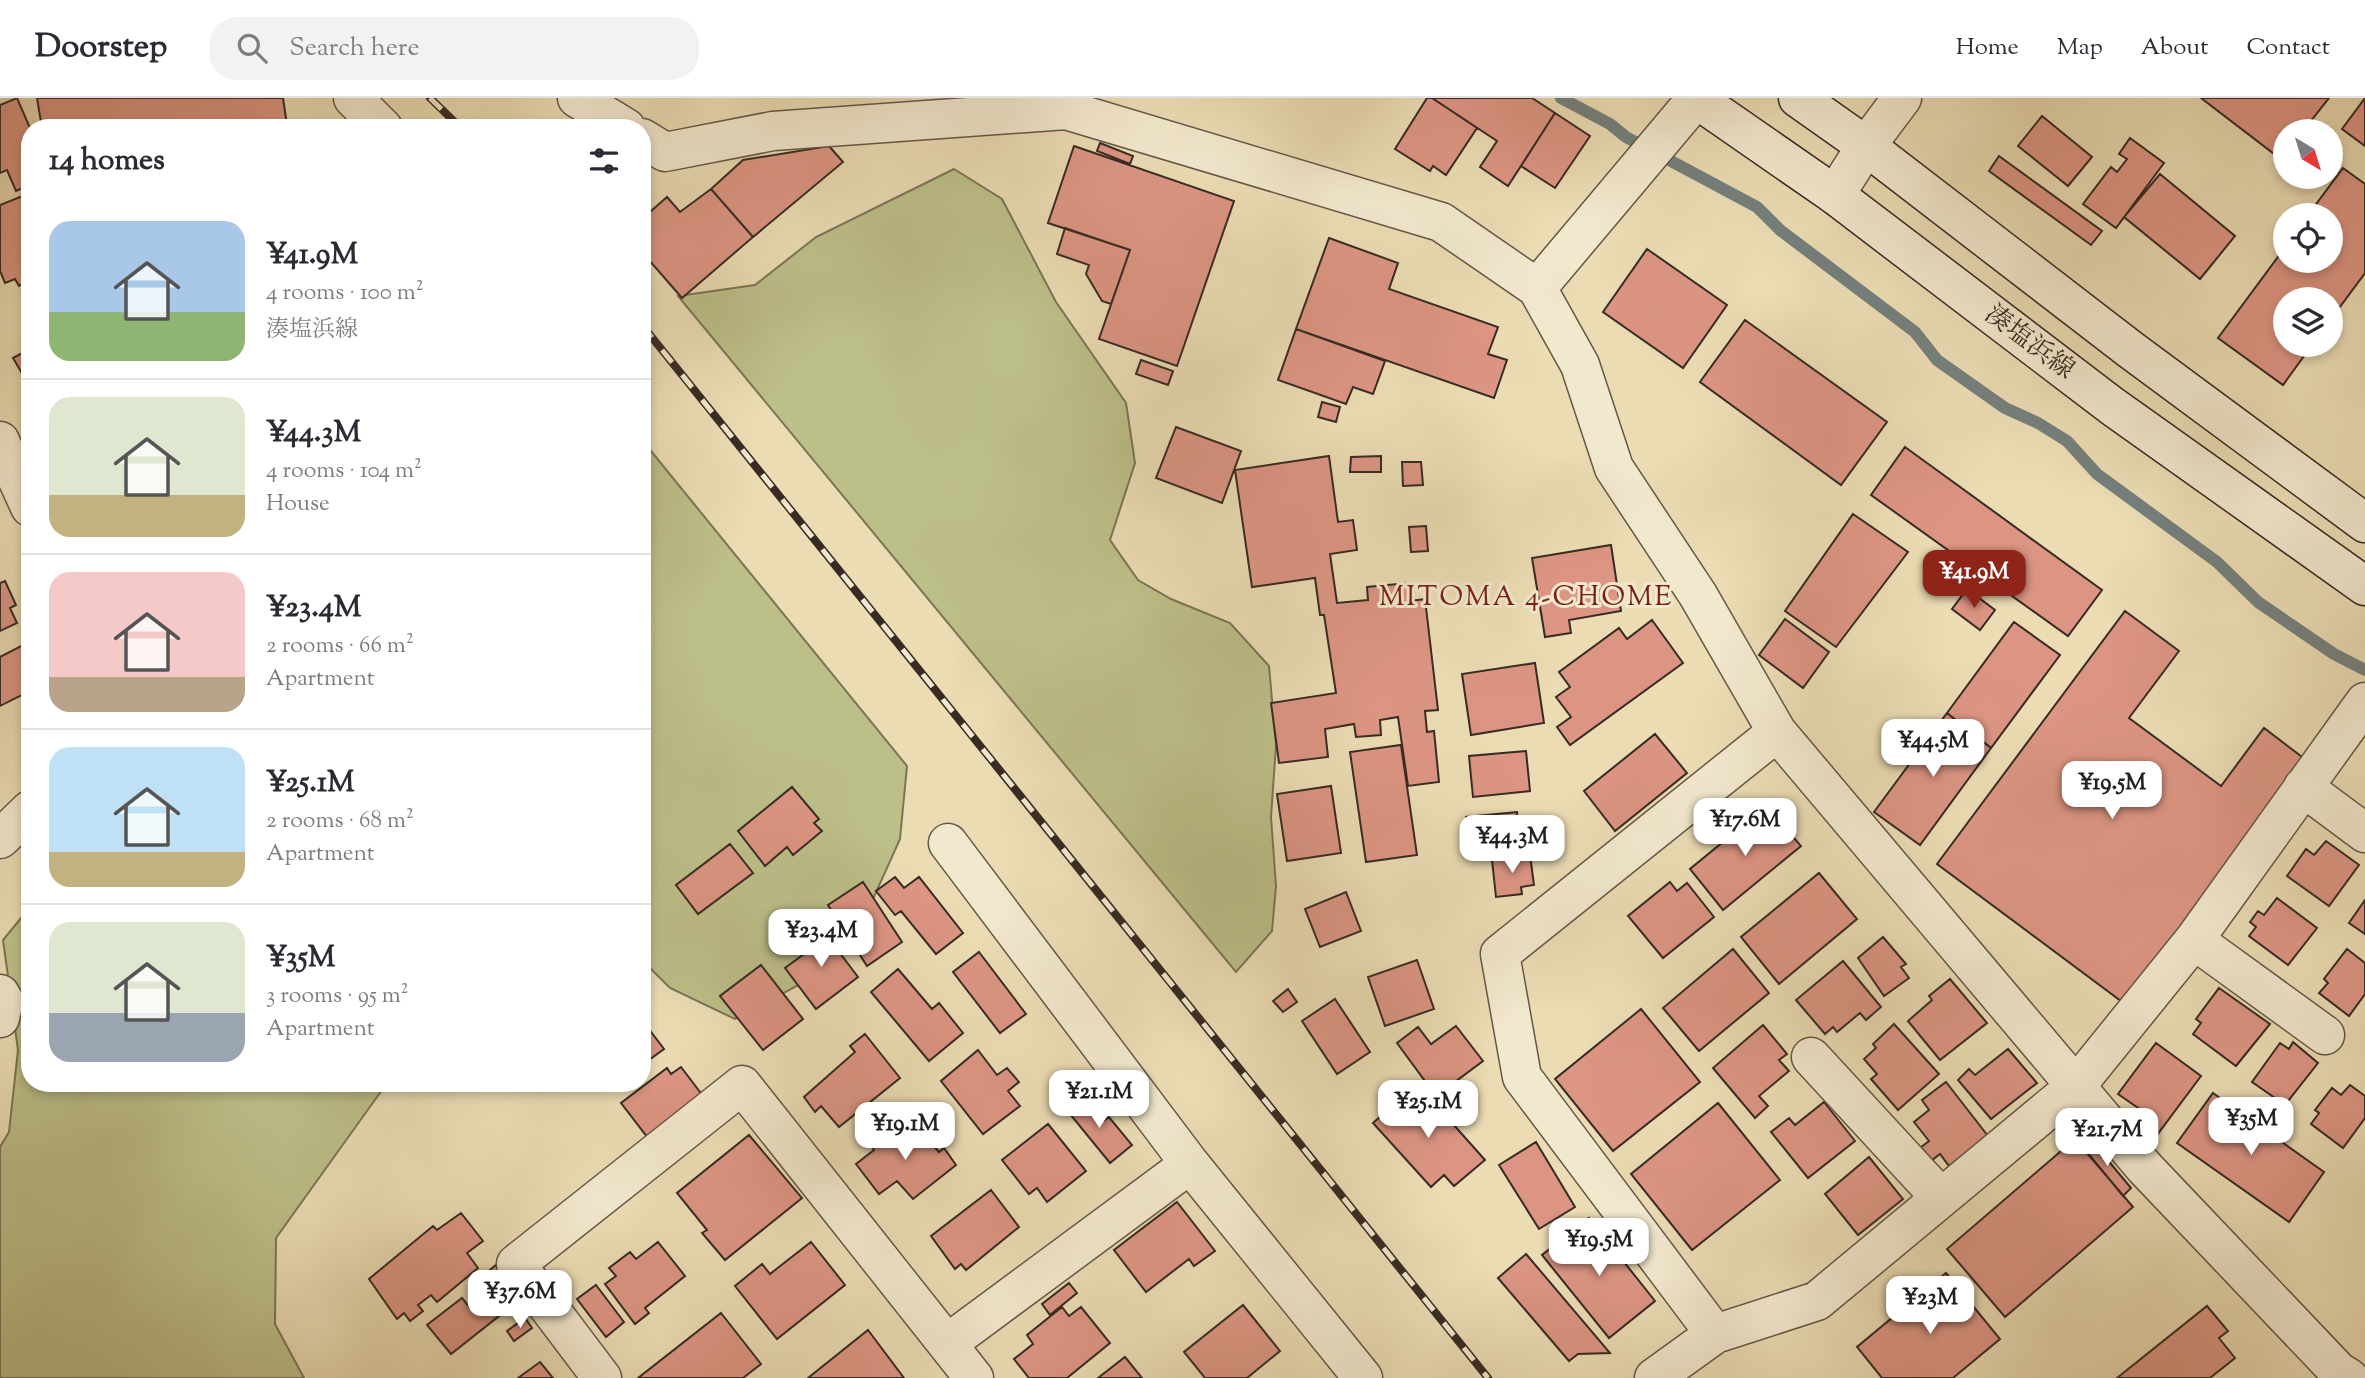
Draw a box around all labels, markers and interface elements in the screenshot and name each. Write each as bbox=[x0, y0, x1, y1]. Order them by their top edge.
search box bbox=[209, 17, 699, 80]
text: Doorstep bbox=[35, 24, 167, 72]
icon: search bbox=[233, 29, 271, 67]
text: Search here bbox=[289, 30, 420, 67]
text: Home bbox=[1956, 31, 2019, 65]
text: Map bbox=[2057, 31, 2103, 65]
text: About bbox=[2141, 31, 2208, 65]
text: Contact bbox=[2246, 31, 2330, 65]
north arrow bbox=[2273, 119, 2343, 189]
map controls bbox=[2273, 119, 2343, 357]
text: 14 homes bbox=[49, 140, 165, 183]
icon: filters bbox=[585, 142, 623, 180]
button: locate bbox=[2273, 203, 2343, 273]
text: ¥41.9M bbox=[266, 234, 358, 277]
icon: home bbox=[105, 249, 189, 333]
text: 4 rooms · 100 m² bbox=[266, 277, 424, 310]
button: layers bbox=[2273, 287, 2343, 357]
street label: 湊塩浜線 bbox=[1976, 297, 2082, 389]
text: 湊塩浜線 bbox=[266, 314, 358, 347]
text: ¥44.3M bbox=[266, 412, 361, 455]
icon: home bbox=[105, 425, 189, 509]
text: 4 rooms · 104 m² bbox=[266, 455, 422, 488]
text: House bbox=[266, 488, 330, 521]
pin: ¥41.9M bbox=[1917, 550, 2031, 610]
text: ¥41.9M bbox=[1939, 556, 2009, 589]
district label: MITOMA 4-CHOME bbox=[1379, 578, 1673, 618]
text: ¥23.4M bbox=[266, 587, 361, 630]
icon: home bbox=[105, 600, 189, 684]
text: 2 rooms · 66 m² bbox=[266, 630, 414, 663]
text: Apartment bbox=[266, 663, 375, 696]
pin: ¥44.5M bbox=[1876, 720, 1990, 779]
text: ¥44.5M bbox=[1897, 725, 1969, 758]
text: ¥25.1M bbox=[266, 762, 355, 805]
pin: ¥19.5M bbox=[2055, 762, 2169, 821]
text: ¥19.5M bbox=[2078, 767, 2146, 800]
icon: home bbox=[105, 775, 189, 859]
pin: ¥17.6M bbox=[1688, 798, 1802, 858]
text: ¥17.6M bbox=[1709, 804, 1781, 837]
text: 2 rooms · 68 m² bbox=[266, 805, 414, 838]
pin: ¥44.3M bbox=[1455, 816, 1569, 875]
text: ¥44.3M bbox=[1476, 821, 1548, 854]
text: Apartment bbox=[266, 838, 375, 871]
pin: ¥23.4M bbox=[764, 910, 878, 969]
text: ¥23.4M bbox=[784, 915, 858, 948]
text: ¥35M bbox=[266, 937, 335, 980]
icon: home bbox=[105, 950, 189, 1034]
text: 3 rooms · 95 m² bbox=[266, 980, 409, 1013]
text: Apartment bbox=[266, 1013, 375, 1046]
pin: ¥21.1M bbox=[1042, 1070, 1156, 1130]
text: ¥21.1M bbox=[1065, 1076, 1133, 1109]
pin: ¥25.1M bbox=[1371, 1080, 1485, 1140]
text: ¥25.1M bbox=[1394, 1086, 1462, 1119]
pin: ¥35M bbox=[2210, 1098, 2292, 1157]
pin: ¥19.1M bbox=[848, 1102, 962, 1162]
text: ¥35M bbox=[2224, 1103, 2278, 1136]
text: ¥19.1M bbox=[871, 1108, 939, 1141]
pin: ¥21.7M bbox=[2050, 1108, 2164, 1168]
text: ¥21.7M bbox=[2071, 1114, 2143, 1147]
pin: ¥19.5M bbox=[1542, 1218, 1656, 1278]
text: ¥19.5M bbox=[1565, 1224, 1633, 1257]
pin: ¥37.6M bbox=[463, 1270, 577, 1330]
text: ¥37.6M bbox=[484, 1276, 556, 1309]
pin: ¥23M bbox=[1889, 1276, 1971, 1336]
text: ¥23M bbox=[1902, 1282, 1958, 1315]

